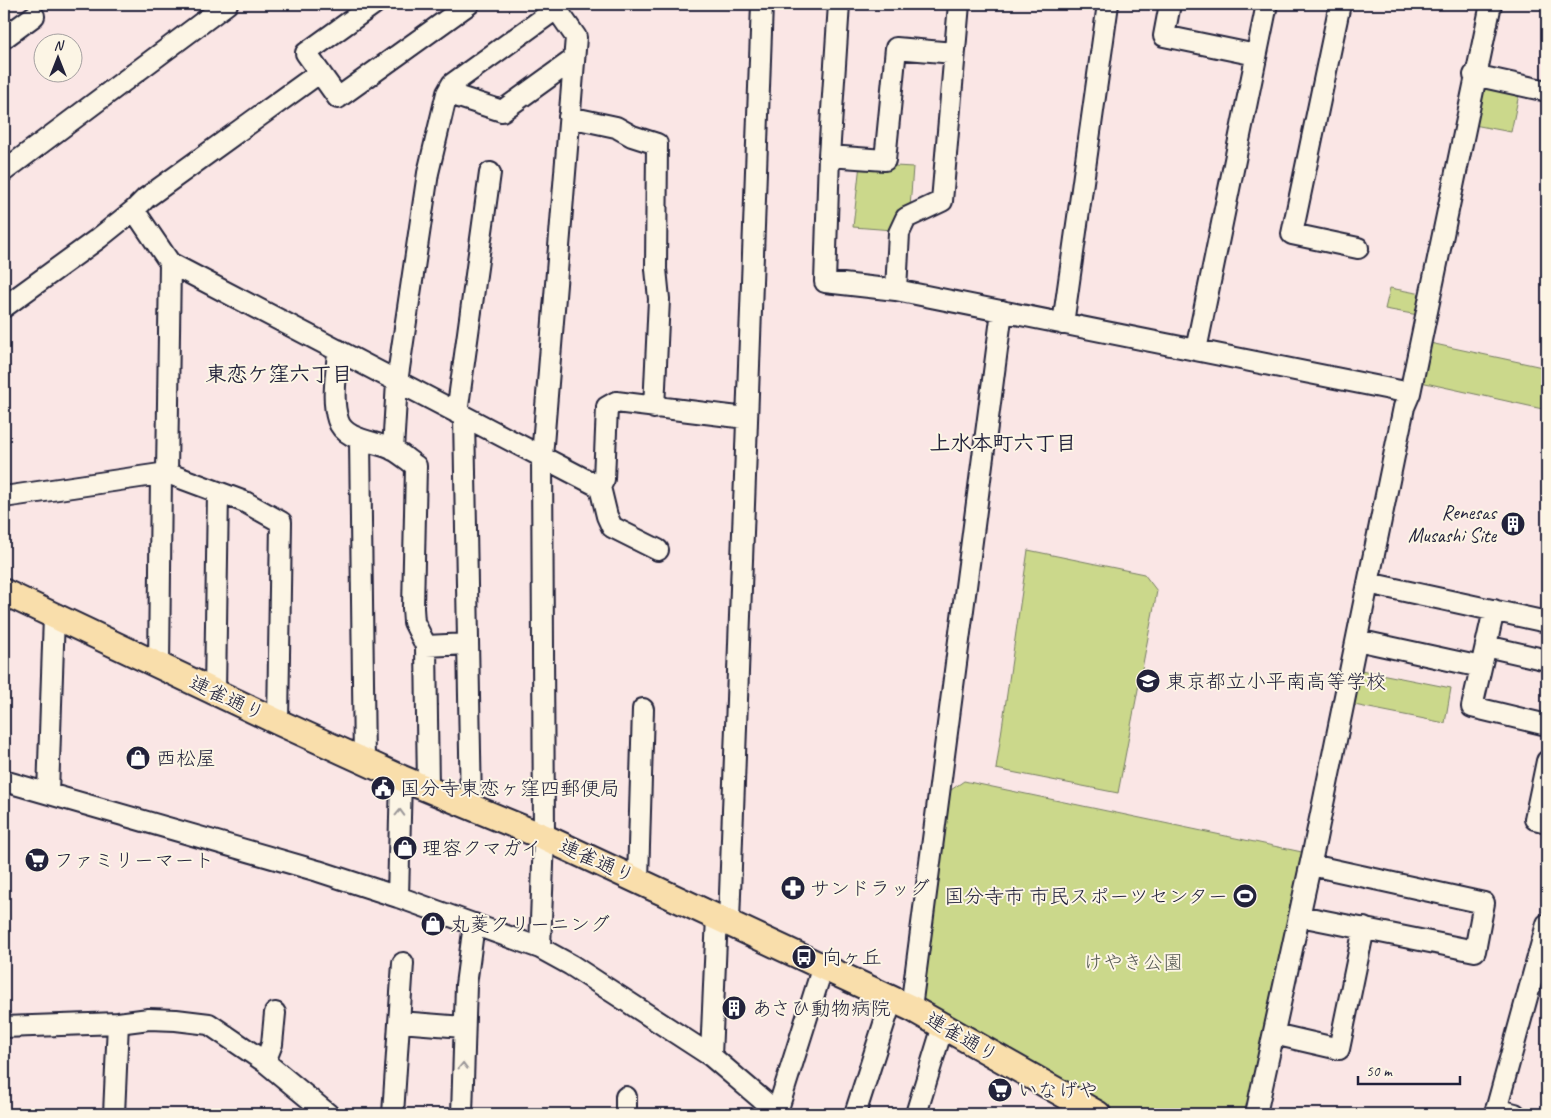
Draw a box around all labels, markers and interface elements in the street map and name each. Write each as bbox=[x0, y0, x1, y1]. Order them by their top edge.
north arrow bbox=[32, 32, 82, 82]
text: N bbox=[54, 37, 65, 54]
district label: 東恋ケ窪六丁目 bbox=[206, 361, 353, 387]
district label: 上水本町六丁目 bbox=[930, 430, 1077, 456]
place label: Renesas Musashi Site bbox=[1408, 500, 1498, 548]
building icon: Renesas Musashi Site bbox=[1500, 511, 1526, 537]
school or university icon: 東京都立小平南高等学校 bbox=[1135, 668, 1161, 694]
place label: 東京都立小平南高等学校 bbox=[1166, 669, 1386, 694]
street label: 連雀通り bbox=[185, 670, 269, 726]
shop icon: 西松屋 bbox=[125, 745, 151, 771]
place label: 西松屋 bbox=[156, 746, 216, 771]
public building icon: 国分寺東恋ヶ窪四郵便局 bbox=[370, 775, 396, 801]
place label: 国分寺東恋ヶ窪四郵便局 bbox=[400, 776, 620, 801]
one-way arrow bbox=[395, 809, 406, 817]
street label: 連雀通り bbox=[555, 833, 639, 889]
shop icon: 理容クマガイ bbox=[392, 835, 418, 861]
place label: 理容クマガイ bbox=[422, 836, 541, 861]
supermarket icon: ファミリーマート bbox=[24, 847, 50, 873]
place label: ファミリーマート bbox=[54, 848, 214, 873]
pharmacy icon: サンドラッグ bbox=[780, 875, 806, 901]
place label: サンドラッグ bbox=[810, 876, 930, 901]
sports icon: 国分寺市 市民スポーツセンター bbox=[1232, 883, 1258, 909]
place label: 国分寺市 市民スポーツセンター bbox=[944, 884, 1228, 909]
shop icon: 丸菱クリーニング bbox=[420, 911, 446, 937]
place label: 丸菱クリーニング bbox=[450, 912, 610, 937]
bus stop icon: 向ヶ丘 bbox=[791, 944, 817, 970]
place label: 向ヶ丘 bbox=[822, 945, 882, 970]
park label: けやき公園 bbox=[1083, 950, 1183, 975]
building icon: あさひ動物病院 bbox=[721, 995, 747, 1021]
place label: あさひ動物病院 bbox=[752, 996, 891, 1021]
street label: 連雀通り bbox=[921, 1006, 1003, 1068]
scale bar bbox=[1358, 1053, 1461, 1085]
one-way arrow bbox=[458, 1061, 468, 1069]
text: 50 m bbox=[1366, 1062, 1393, 1081]
supermarket icon: いなげや bbox=[987, 1077, 1013, 1103]
place label: いなげや bbox=[1018, 1078, 1098, 1103]

